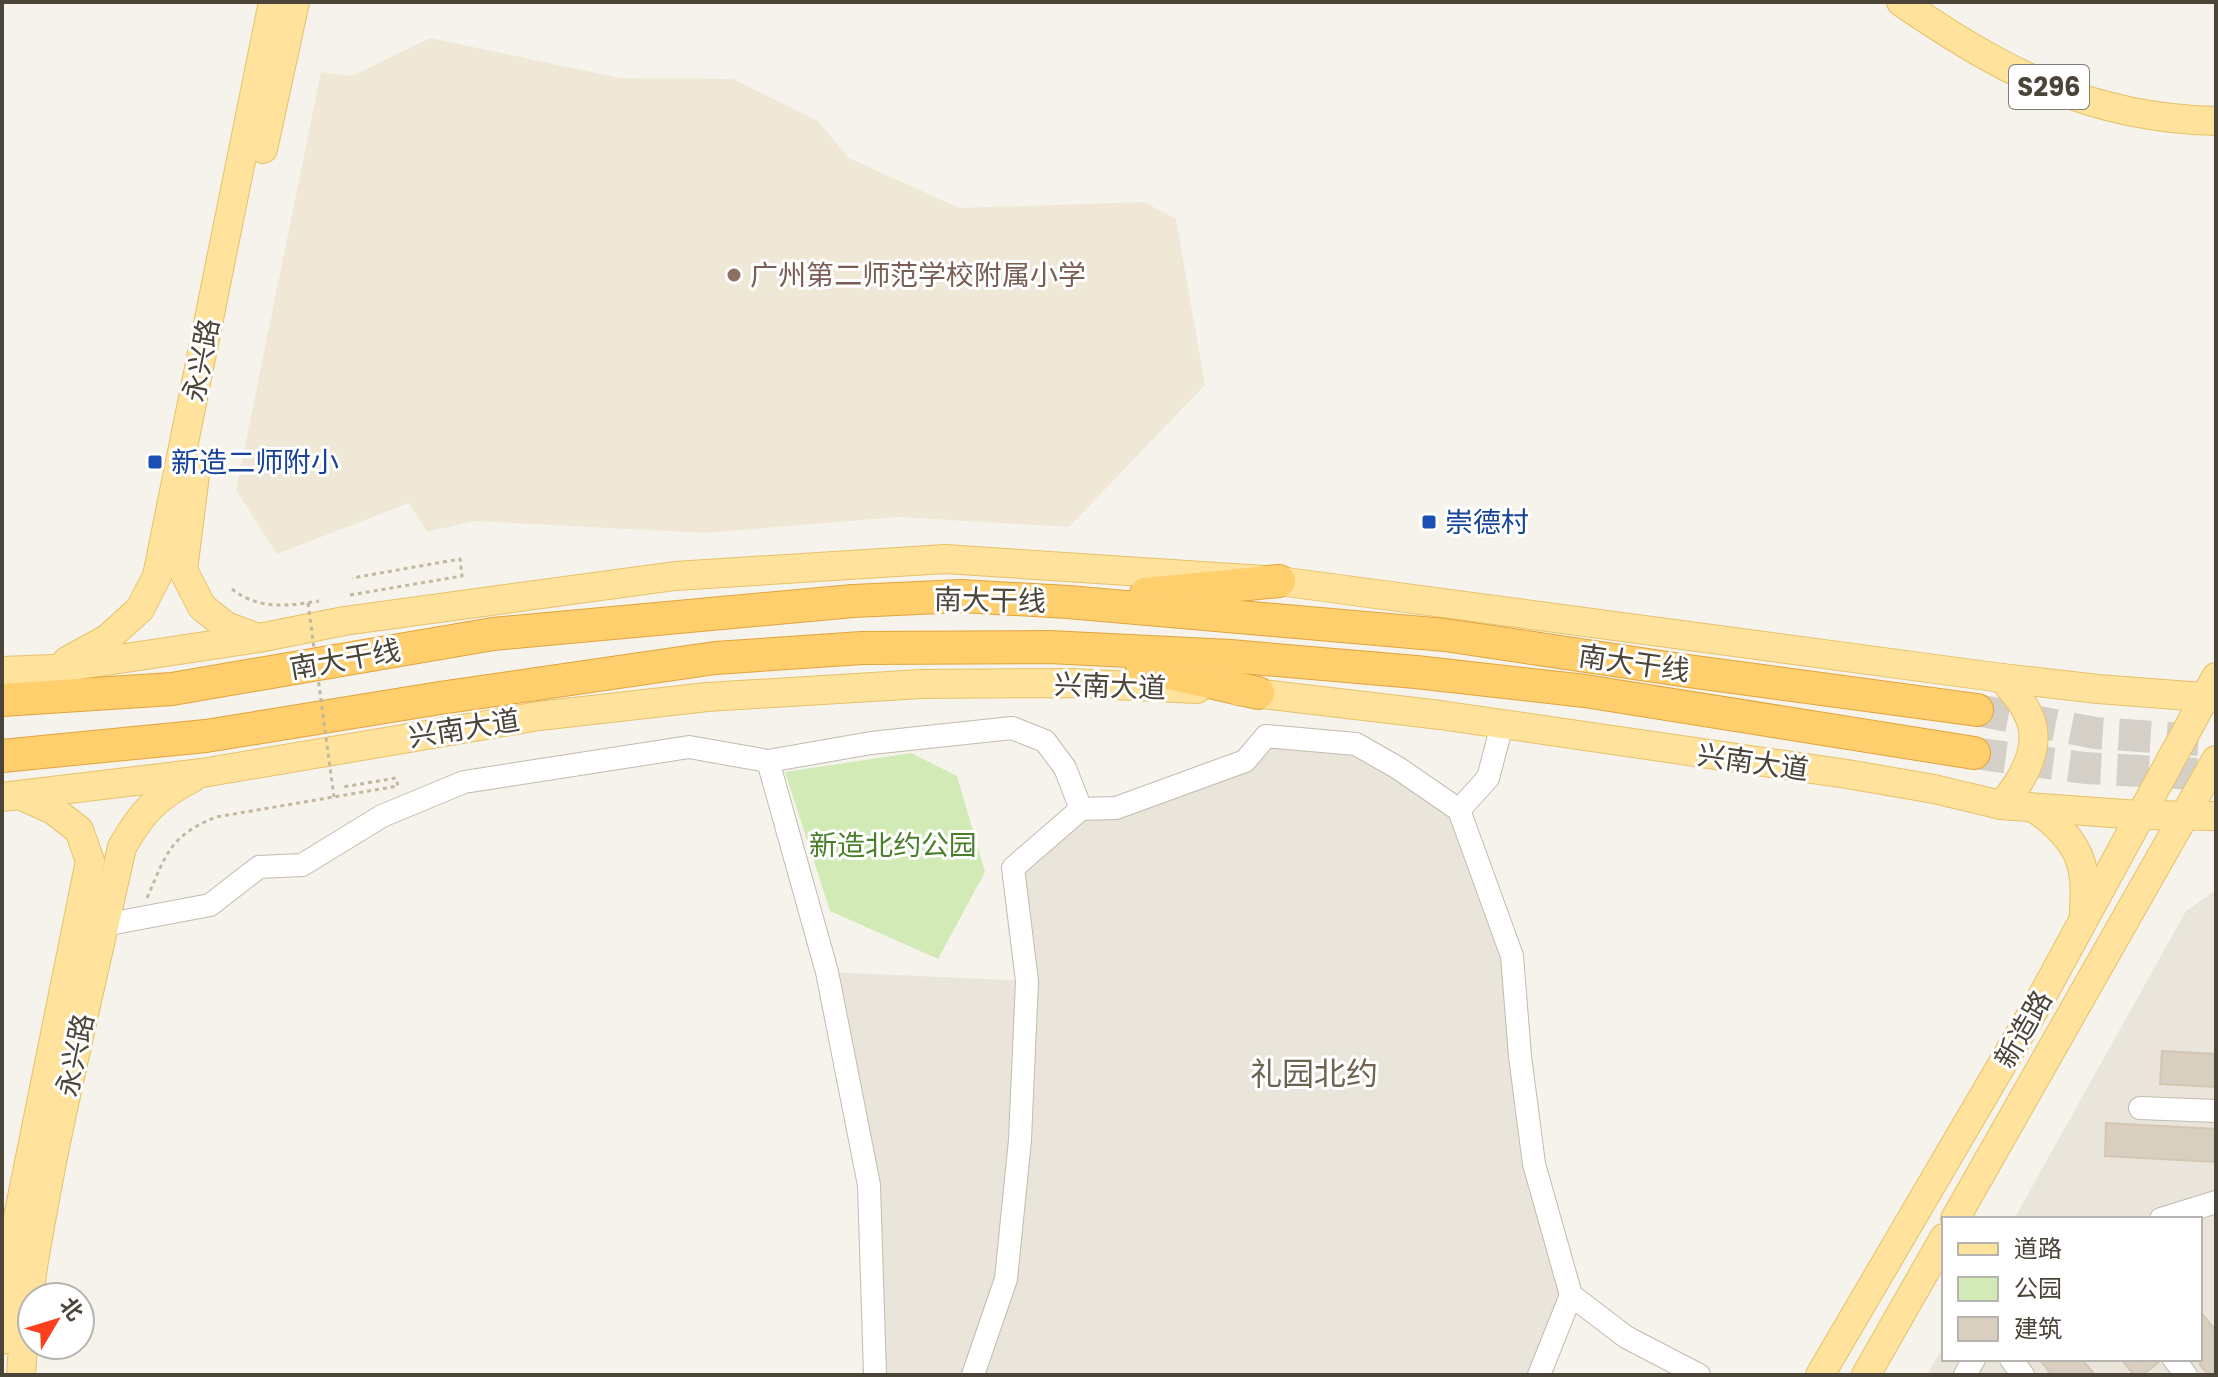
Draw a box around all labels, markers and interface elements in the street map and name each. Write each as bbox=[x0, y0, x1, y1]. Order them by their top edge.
road number: S296 bbox=[2009, 65, 2089, 109]
place label: 广州第二师范学校附属小学 bbox=[750, 256, 1086, 295]
marker: 广州第二师范学校附属小学 bbox=[725, 266, 743, 284]
street label: 永兴路 bbox=[174, 315, 229, 405]
place label: 新造二师附小 bbox=[171, 443, 339, 482]
marker: 新造二师附小 bbox=[146, 453, 164, 471]
place label: 崇德村 bbox=[1445, 503, 1529, 542]
marker: 崇德村 bbox=[1420, 513, 1438, 531]
street label: 南大干线 bbox=[934, 580, 1046, 621]
street label: 南大干线 bbox=[287, 631, 404, 688]
street label: 南大干线 bbox=[1576, 636, 1692, 691]
street label: 兴南大道 bbox=[1053, 665, 1167, 708]
street label: 兴南大道 bbox=[406, 700, 522, 757]
street label: 兴南大道 bbox=[1695, 735, 1811, 790]
park label: 新造北约公园 bbox=[809, 826, 977, 865]
street label: 新造路 bbox=[1986, 983, 2061, 1075]
street label: 永兴路 bbox=[48, 1010, 103, 1100]
district label: 礼园北约 bbox=[1250, 1051, 1378, 1096]
legend bbox=[1942, 1217, 2202, 1361]
text: 道路 bbox=[2014, 1232, 2062, 1265]
text: 公园 bbox=[2014, 1272, 2062, 1305]
north arrow bbox=[16, 1281, 96, 1361]
text: 北 bbox=[52, 1291, 90, 1327]
text: 建筑 bbox=[2014, 1312, 2062, 1345]

